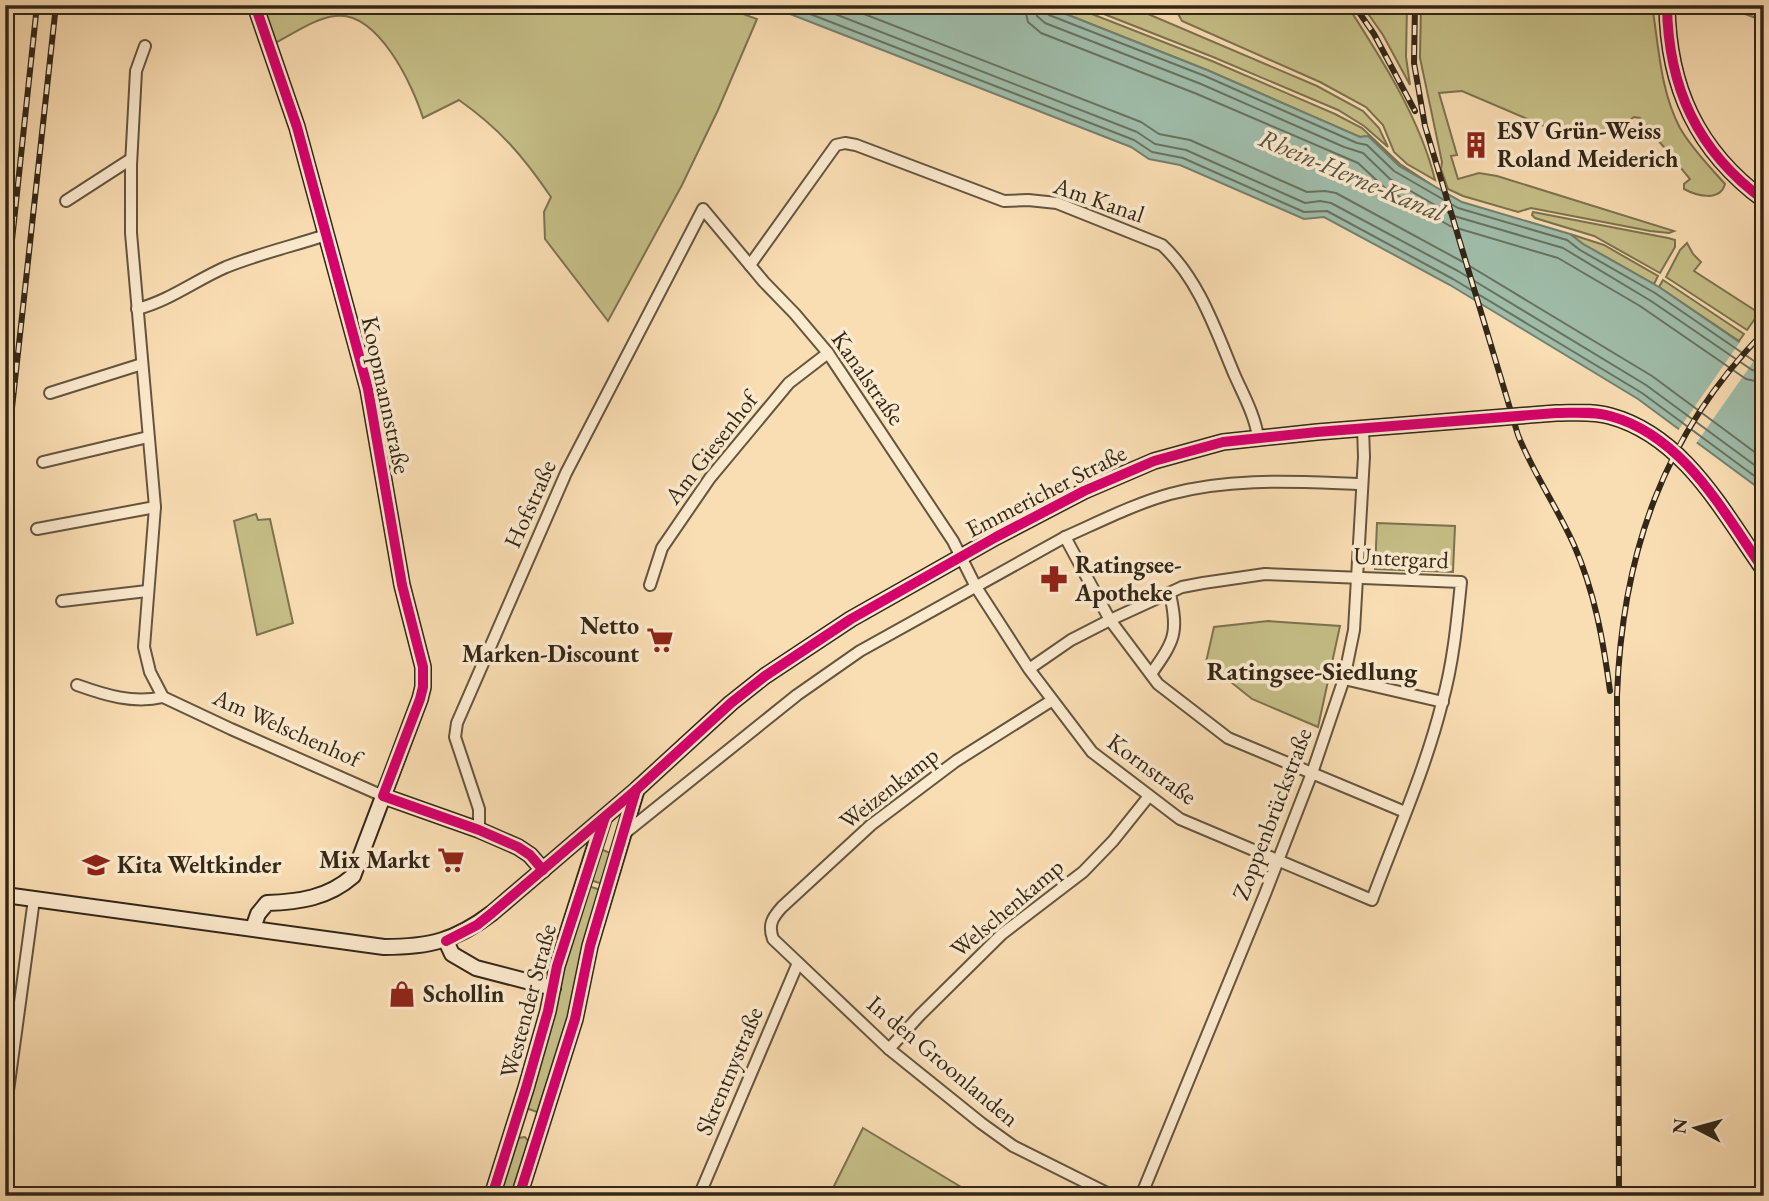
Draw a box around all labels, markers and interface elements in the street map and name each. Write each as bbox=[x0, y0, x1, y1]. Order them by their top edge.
place label: ESV Grün-Weiss Roland Meiderich bbox=[1497, 115, 1679, 174]
water label: Rhein-Herne-Kanal bbox=[1254, 120, 1451, 230]
building icon: ESV Grün-Weiss Roland Meiderich bbox=[1461, 130, 1491, 160]
street label: Am Kanal bbox=[1049, 169, 1149, 230]
street label: Koopmannstraße bbox=[355, 313, 418, 477]
street label: Kanalstraße bbox=[825, 324, 912, 431]
street label: Am Giesenhof bbox=[656, 383, 766, 511]
street label: Emmericher Straße bbox=[960, 437, 1131, 544]
street label: Hofstraße bbox=[496, 455, 563, 553]
street label: Untergard bbox=[1353, 540, 1450, 576]
place label: Ratingsee- Apotheke bbox=[1074, 549, 1182, 608]
pharmacy icon: Ratingsee- Apotheke bbox=[1039, 564, 1069, 594]
place label: Netto Marken-Discount bbox=[462, 610, 639, 669]
supermarket icon: Netto Marken-Discount bbox=[645, 625, 675, 655]
district label: Ratingsee-Siedlung bbox=[1207, 654, 1418, 688]
street label: Am Welschenhof bbox=[208, 681, 369, 775]
street label: Zoppenbrückstraße bbox=[1225, 723, 1319, 904]
street label: Kornstraße bbox=[1101, 726, 1203, 811]
street label: Weizenkamp bbox=[833, 739, 945, 836]
place label: Mix Markt bbox=[319, 844, 430, 875]
supermarket icon: Mix Markt bbox=[436, 845, 466, 875]
place label: Kita Weltkinder bbox=[117, 849, 281, 880]
school or university icon: Kita Weltkinder bbox=[81, 850, 111, 880]
street label: Welschenkamp bbox=[944, 851, 1070, 964]
street label: Westender Straße bbox=[492, 920, 563, 1081]
place label: Schollin bbox=[423, 978, 505, 1009]
shop icon: Schollin bbox=[387, 979, 417, 1009]
street label: In den Groonlanden bbox=[861, 988, 1026, 1133]
street label: Skrentnystraße bbox=[688, 1002, 769, 1140]
north arrow bbox=[1660, 1092, 1730, 1162]
text: N bbox=[1666, 1117, 1693, 1135]

